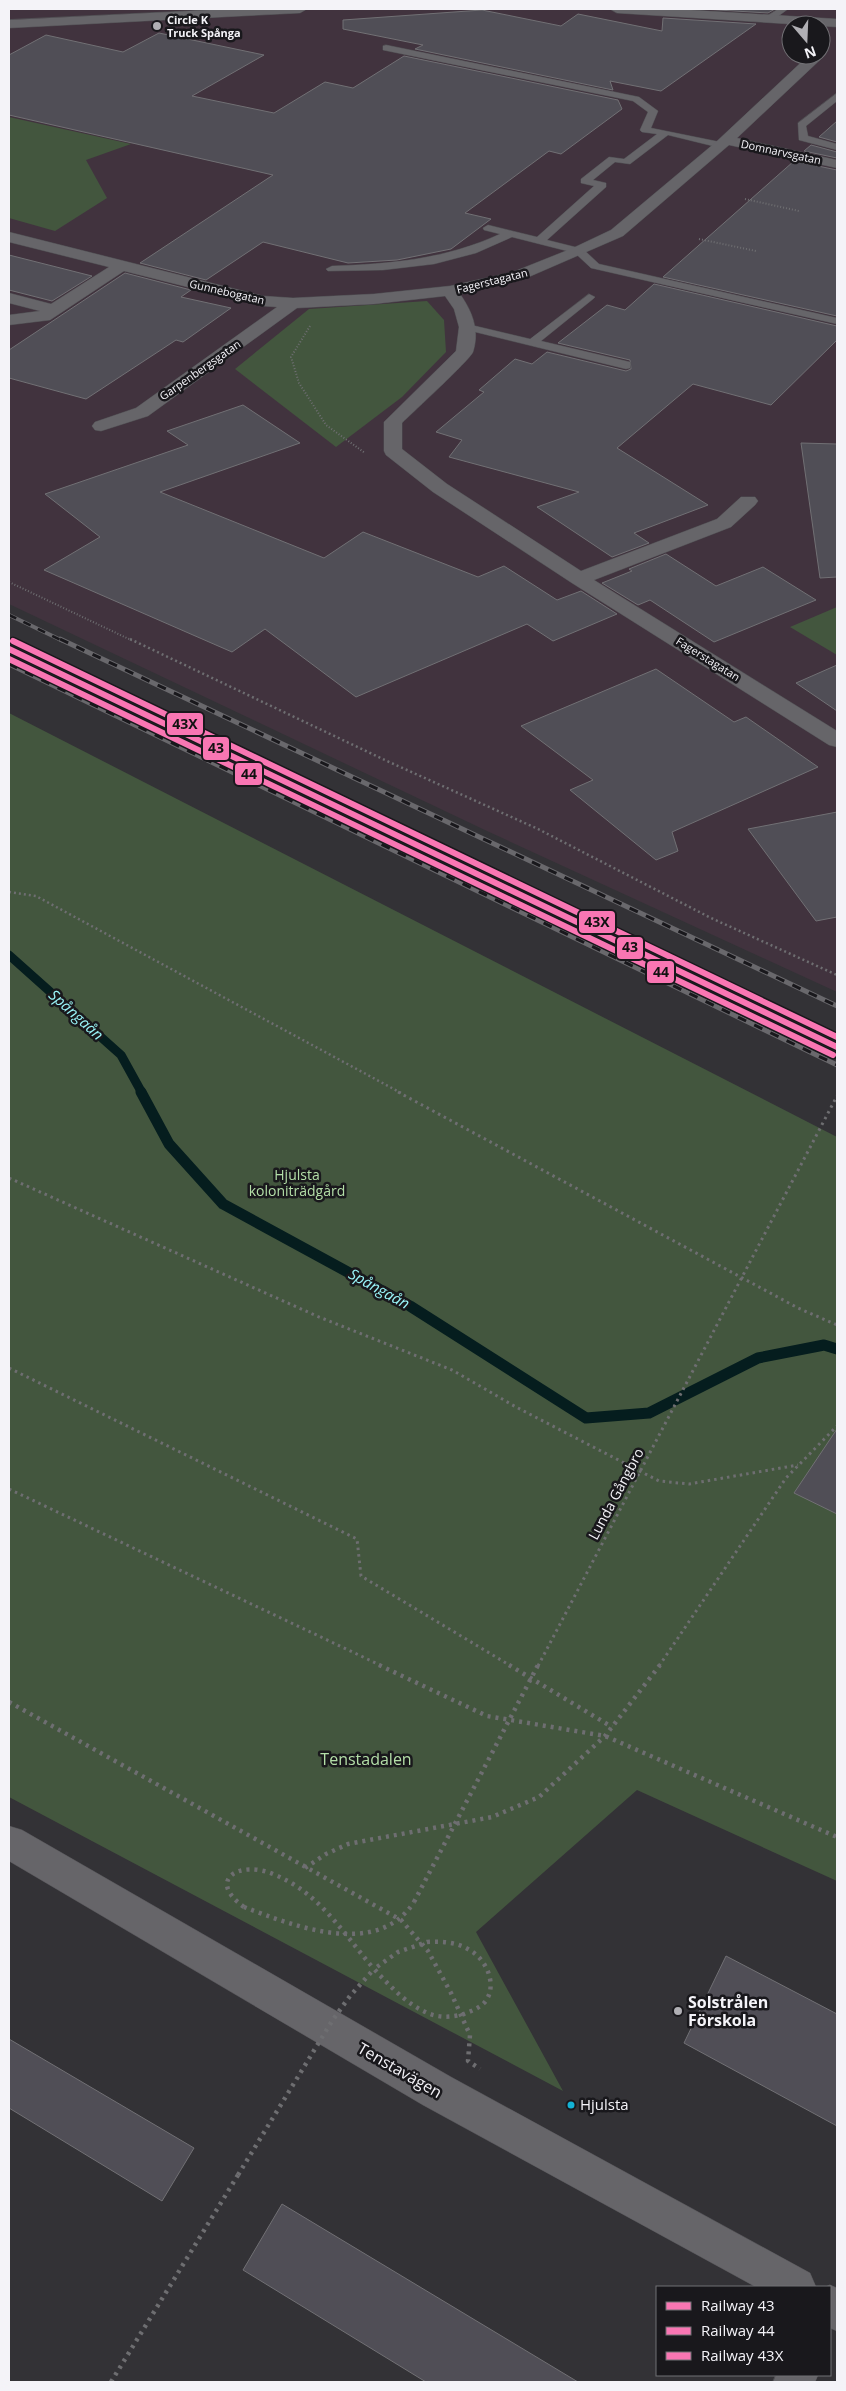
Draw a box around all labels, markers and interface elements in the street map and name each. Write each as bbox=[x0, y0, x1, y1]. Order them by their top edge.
place label: Circle K Truck Spånga bbox=[167, 12, 241, 40]
north arrow bbox=[781, 15, 831, 65]
marker: Circle K Truck Spånga bbox=[151, 20, 163, 32]
text: N bbox=[802, 42, 819, 64]
street label: Domnarvsgatan bbox=[740, 136, 823, 167]
street label: Fagerstagatan bbox=[455, 264, 529, 297]
street label: Gunnebogatan bbox=[188, 276, 266, 307]
street label: Garpenbergsgatan bbox=[156, 336, 243, 403]
street label: Fagerstagatan bbox=[674, 633, 743, 684]
line badge: 43X bbox=[166, 712, 204, 736]
text: 43X bbox=[172, 714, 198, 733]
line badge: 43 bbox=[202, 736, 230, 761]
text: 43 bbox=[208, 738, 224, 757]
line badge: 44 bbox=[234, 762, 263, 786]
text: 44 bbox=[241, 764, 257, 783]
line badge: 43X bbox=[578, 910, 616, 934]
text: 43X bbox=[584, 912, 610, 931]
line badge: 43 bbox=[616, 936, 644, 960]
text: 43 bbox=[622, 937, 638, 956]
line badge: 44 bbox=[646, 960, 675, 984]
text: 44 bbox=[653, 962, 669, 981]
water label: Spångaån bbox=[45, 984, 108, 1044]
park label: Hjulsta koloniträdgård bbox=[249, 1165, 345, 1200]
water label: Spångaån bbox=[345, 1263, 414, 1313]
street label: Lunda Gångbro bbox=[583, 1445, 648, 1543]
park label: Tenstadalen bbox=[320, 1748, 412, 1770]
place label: Solstrålen Förskola bbox=[688, 1991, 768, 2031]
marker: Solstrålen Förskola bbox=[672, 2005, 684, 2017]
street label: Tenstavägen bbox=[354, 2037, 446, 2103]
place label: Hjulsta bbox=[580, 2094, 629, 2114]
marker: Hjulsta bbox=[566, 2100, 576, 2110]
legend bbox=[656, 2286, 831, 2376]
text: Railway 43 bbox=[701, 2295, 775, 2315]
text: Railway 44 bbox=[701, 2320, 775, 2340]
text: Railway 43X bbox=[701, 2345, 784, 2365]

